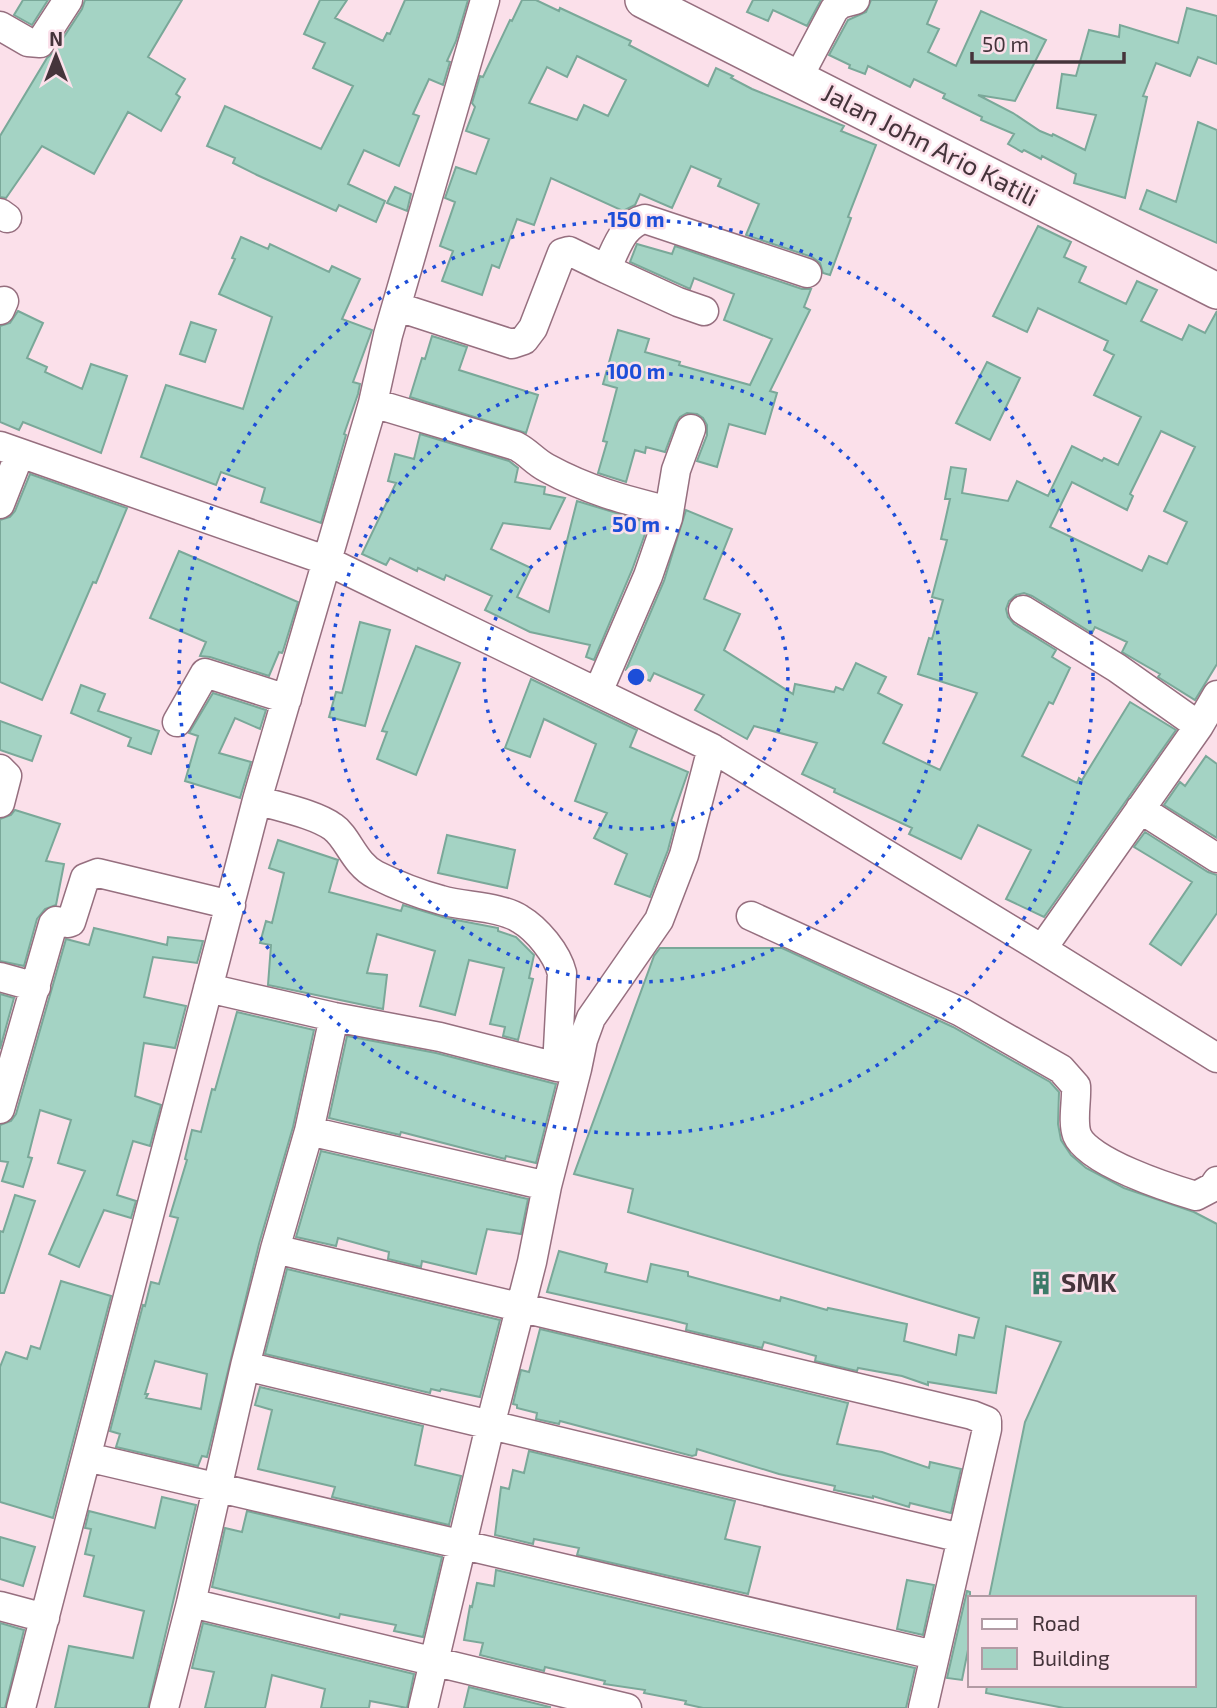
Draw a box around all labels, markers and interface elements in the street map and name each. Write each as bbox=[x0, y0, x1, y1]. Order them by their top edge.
north arrow bbox=[21, 21, 91, 91]
scale bar bbox=[972, 21, 1124, 65]
text: N bbox=[49, 27, 63, 50]
text: 50 m bbox=[982, 31, 1029, 56]
street label: Jalan John Ario Katili bbox=[817, 76, 1044, 212]
text: 150 m bbox=[608, 206, 664, 231]
text: 100 m bbox=[607, 358, 665, 383]
text: 50 m bbox=[612, 511, 660, 536]
centre of rings bbox=[624, 665, 648, 689]
place label: SMK bbox=[1061, 1266, 1117, 1297]
building icon: SMK bbox=[1027, 1269, 1055, 1297]
legend bbox=[968, 1596, 1196, 1687]
text: Road bbox=[1032, 1610, 1080, 1635]
text: Building bbox=[1032, 1645, 1110, 1670]

